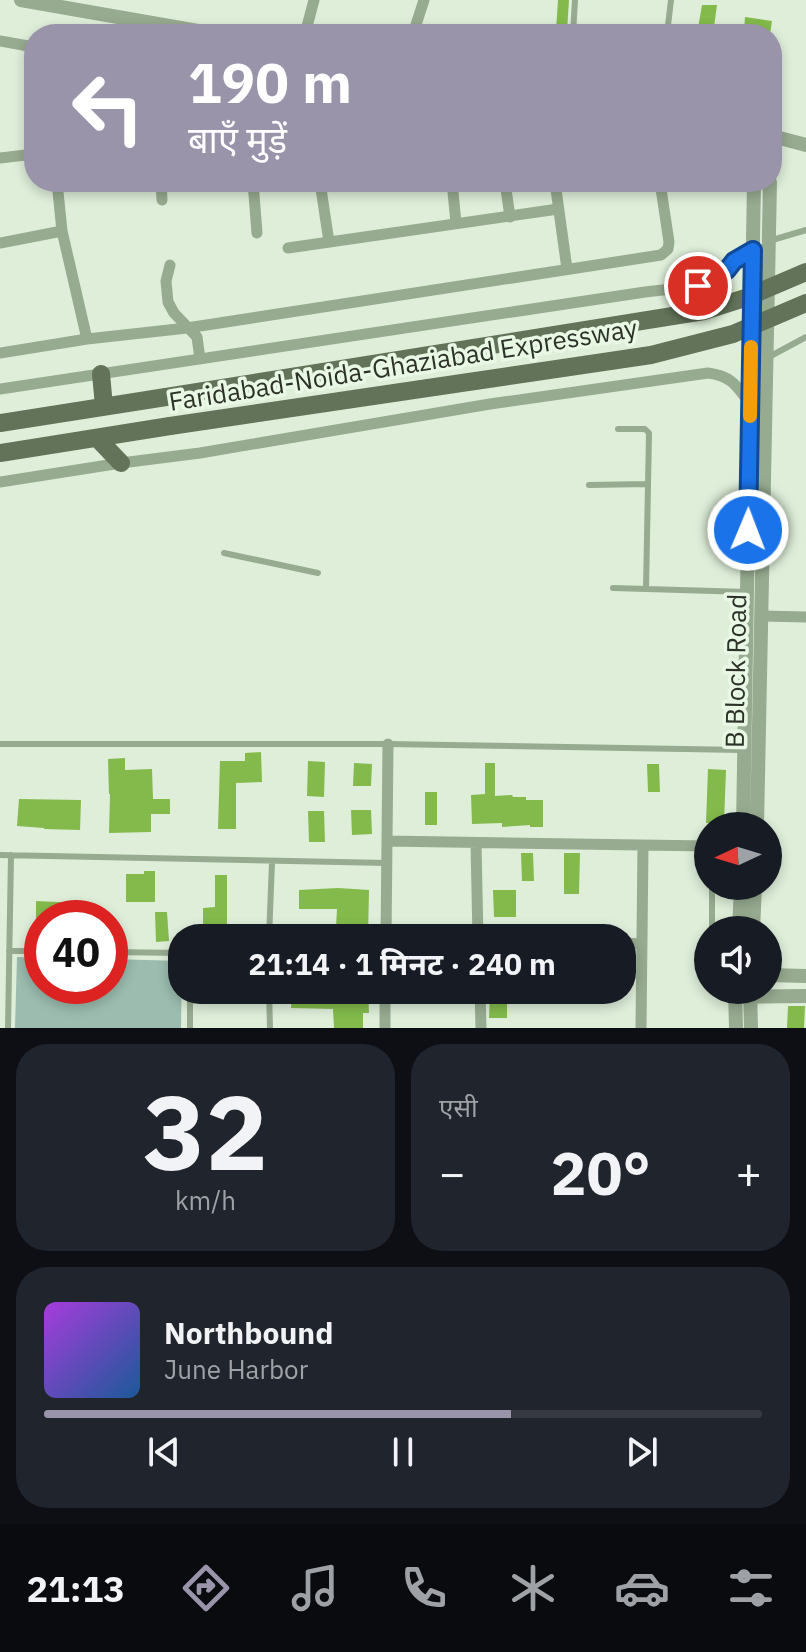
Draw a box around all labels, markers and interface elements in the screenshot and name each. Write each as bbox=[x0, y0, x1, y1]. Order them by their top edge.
text: 190 m bbox=[188, 46, 352, 118]
icon: left bbox=[56, 56, 160, 160]
text: बाएँ मुड़ें bbox=[188, 116, 287, 163]
pin bbox=[664, 252, 732, 320]
icon: arrive bbox=[676, 264, 720, 308]
street label: Faridabad-Noida-Ghaziabad Expressway bbox=[166, 310, 639, 418]
position arrow bbox=[706, 488, 790, 572]
street label: B Block Road bbox=[717, 593, 753, 748]
north arrow bbox=[694, 812, 782, 900]
map controls bbox=[694, 812, 782, 1004]
speed limit sign: 40 bbox=[24, 900, 128, 1004]
button: sound bbox=[694, 916, 782, 1004]
text: 21:14 · 1 मिनट · 240 m bbox=[248, 944, 556, 983]
text: 32 bbox=[143, 1063, 268, 1199]
text: एसी bbox=[439, 1090, 478, 1124]
text: 20° bbox=[550, 1133, 651, 1212]
text: − bbox=[439, 1144, 465, 1201]
text: + bbox=[736, 1144, 762, 1201]
text: km/h bbox=[175, 1183, 236, 1217]
text: Northbound bbox=[164, 1313, 333, 1352]
text: June Harbor bbox=[164, 1352, 308, 1386]
icon: previous bbox=[142, 1430, 186, 1474]
icon: pause bbox=[381, 1430, 425, 1474]
icon: next bbox=[620, 1430, 664, 1474]
icon: directions bbox=[178, 1560, 234, 1616]
icon: music bbox=[287, 1560, 343, 1616]
icon: phone bbox=[396, 1560, 452, 1616]
icon: climate bbox=[505, 1560, 561, 1616]
icon: car bbox=[614, 1560, 670, 1616]
icon: filters bbox=[723, 1560, 779, 1616]
text: 21:13 bbox=[27, 1565, 125, 1612]

